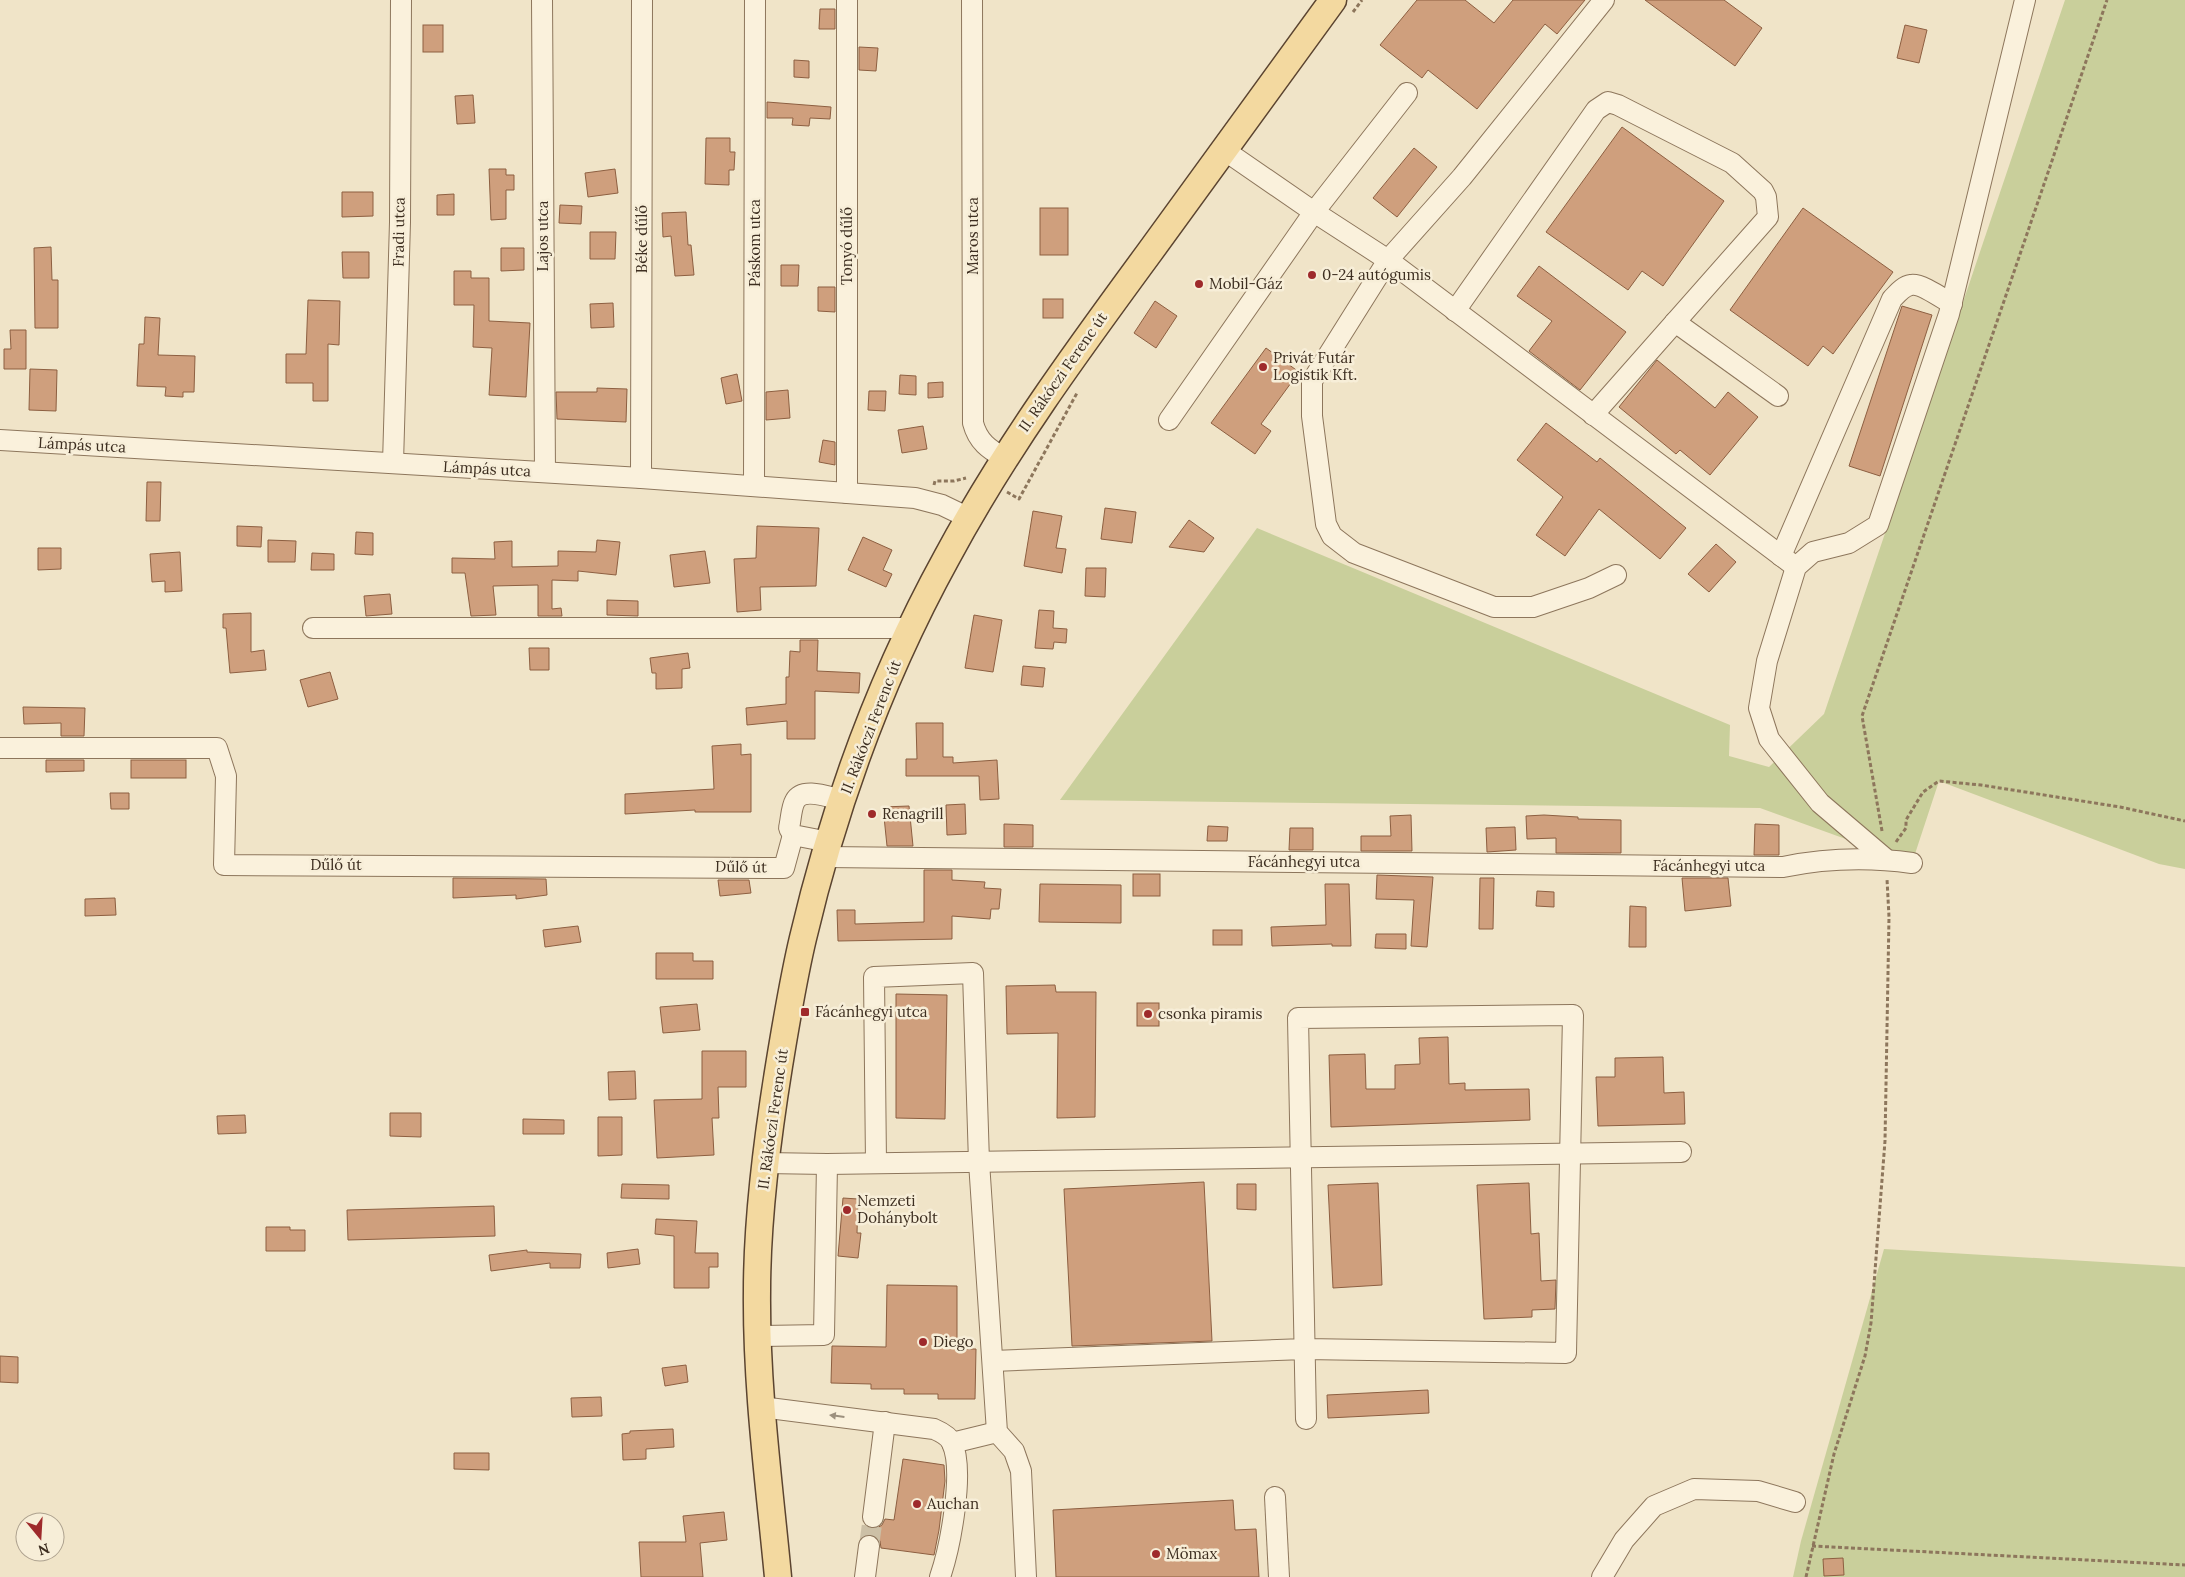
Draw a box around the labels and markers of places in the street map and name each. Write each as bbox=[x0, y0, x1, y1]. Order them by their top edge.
place label: 0-24 autógumis bbox=[1322, 265, 1431, 284]
marker: 0-24 autógumis bbox=[1306, 269, 1318, 281]
place label: Mobil-Gáz bbox=[1209, 274, 1283, 293]
marker: Mobil-Gáz bbox=[1193, 278, 1205, 290]
place label: Privát Futár Logistik Kft. bbox=[1273, 348, 1357, 384]
marker: Privát Futár Logistik Kft. bbox=[1257, 361, 1269, 373]
place label: Renagrill bbox=[882, 804, 943, 823]
marker: Renagrill bbox=[866, 808, 878, 820]
place label: Fácánhegyi utca bbox=[815, 1002, 928, 1021]
place label: csonka piramis bbox=[1158, 1004, 1262, 1023]
marker: Fácánhegyi utca bbox=[799, 1006, 811, 1018]
marker: csonka piramis bbox=[1142, 1008, 1154, 1020]
place label: Nemzeti Dohánybolt bbox=[857, 1191, 938, 1227]
marker: Nemzeti Dohánybolt bbox=[841, 1204, 853, 1216]
place label: Diego bbox=[933, 1332, 974, 1351]
marker: Diego bbox=[917, 1336, 929, 1348]
place label: Auchan bbox=[926, 1494, 979, 1513]
marker: Auchan bbox=[911, 1498, 923, 1510]
place label: Mömax bbox=[1166, 1544, 1218, 1563]
marker: Mömax bbox=[1150, 1548, 1162, 1560]

